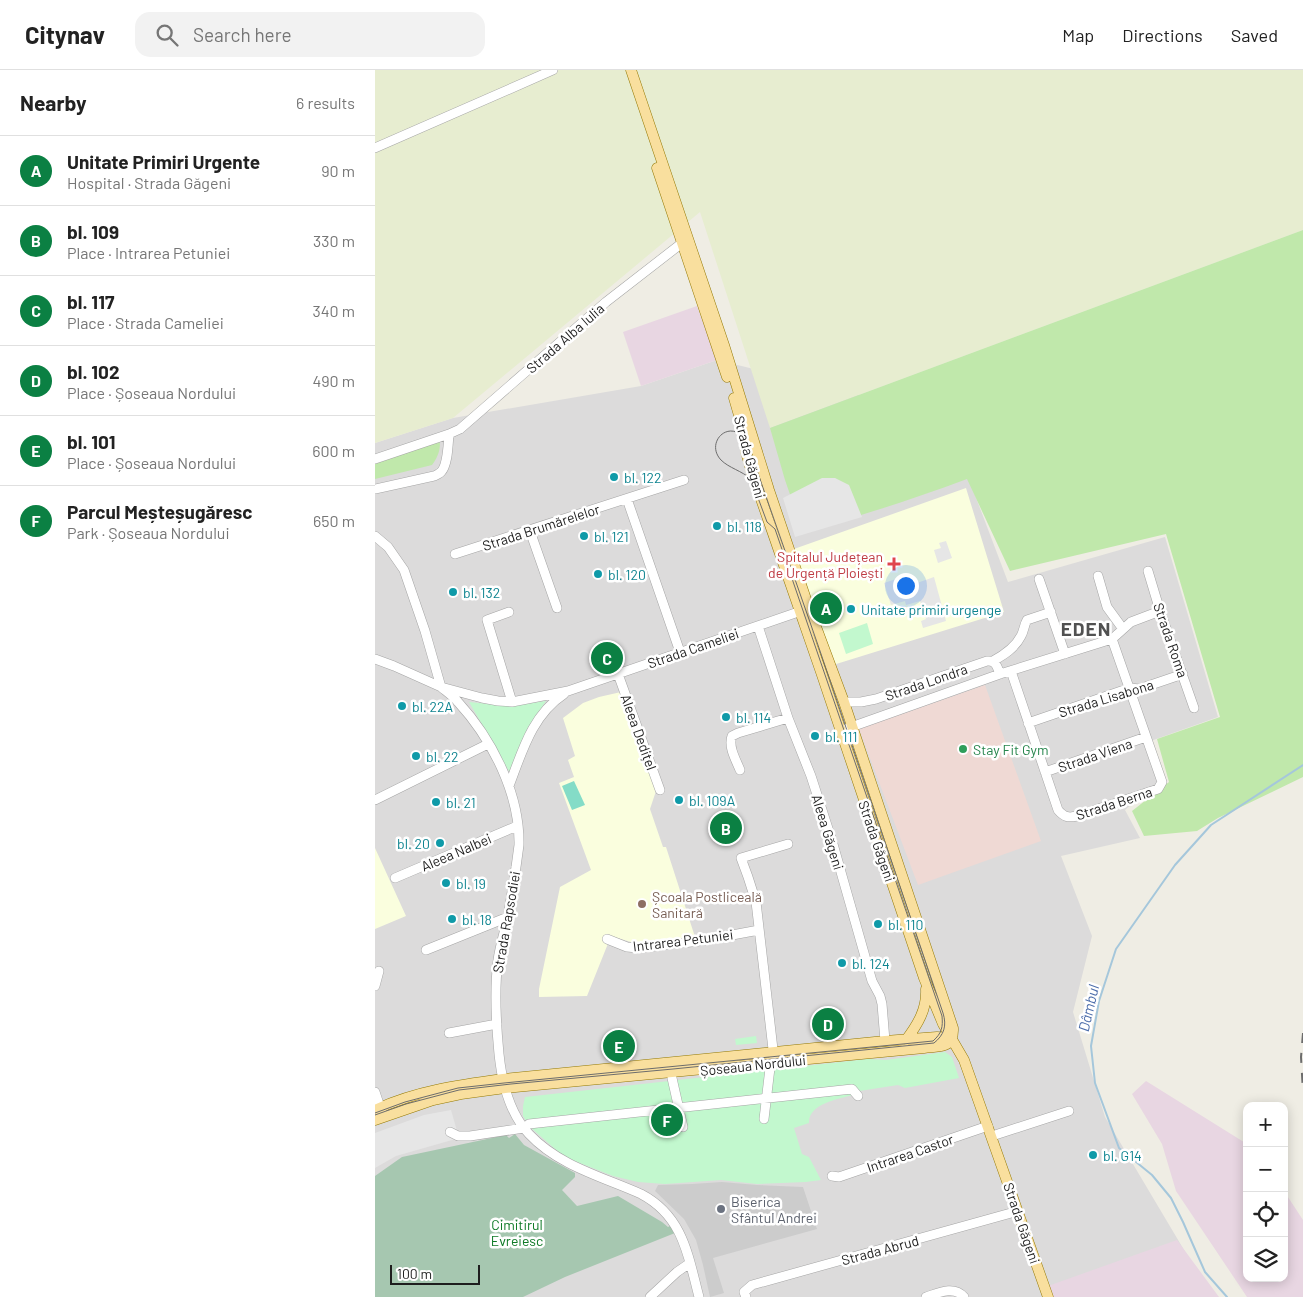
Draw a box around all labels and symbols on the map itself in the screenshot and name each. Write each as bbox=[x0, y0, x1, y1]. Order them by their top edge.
street label: Strada Alba Iulia bbox=[523, 300, 607, 376]
street label: Strada Găgeni bbox=[731, 414, 769, 500]
place label: bl. 122 bbox=[624, 469, 661, 486]
marker: bl. 122 bbox=[608, 471, 620, 483]
street label: Strada Brumărelelor bbox=[480, 500, 602, 554]
place label: bl. 118 bbox=[727, 518, 762, 535]
marker: bl. 118 bbox=[711, 520, 723, 532]
place label: bl. 121 bbox=[594, 528, 629, 545]
marker: bl. 121 bbox=[578, 530, 590, 542]
place label: Spitalul Județean de Urgență Ploiești bbox=[768, 548, 883, 581]
marker: Spitalul Județean de Urgență Ploiești bbox=[887, 557, 901, 571]
place label: bl. 120 bbox=[608, 566, 646, 583]
marker: bl. 120 bbox=[592, 568, 604, 580]
your location bbox=[893, 573, 919, 599]
place label: bl. 132 bbox=[463, 584, 500, 601]
marker: bl. 132 bbox=[447, 586, 459, 598]
pin: A bbox=[810, 589, 842, 627]
street label: Strada Roma bbox=[1150, 600, 1192, 680]
place label: Unitate primiri urgenge bbox=[861, 601, 1001, 618]
marker: Unitate primiri urgenge bbox=[845, 603, 857, 615]
district label: EDEN bbox=[1061, 617, 1111, 640]
street label: Strada Cameliei bbox=[645, 624, 741, 672]
pin: C bbox=[591, 639, 623, 677]
street label: Strada Londra bbox=[883, 660, 969, 704]
street label: Strada Lisabona bbox=[1056, 675, 1156, 721]
street label: Aleea Dedițel bbox=[617, 692, 661, 772]
place label: bl. 22A bbox=[412, 698, 454, 715]
marker: bl. 22A bbox=[396, 700, 408, 712]
place label: bl. 114 bbox=[736, 709, 771, 726]
marker: bl. 114 bbox=[720, 711, 732, 723]
place label: bl. 111 bbox=[825, 728, 857, 745]
marker: bl. 111 bbox=[809, 730, 821, 742]
street label: Strada Viena bbox=[1056, 734, 1134, 776]
place label: Stay Fit Gym bbox=[973, 741, 1049, 758]
marker: Stay Fit Gym bbox=[957, 743, 969, 755]
place label: bl. 22 bbox=[426, 748, 459, 765]
marker: bl. 22 bbox=[410, 750, 422, 762]
street label: Strada Berna bbox=[1074, 783, 1154, 823]
place label: bl. 109A bbox=[689, 792, 736, 809]
street label: Aleea Găgeni bbox=[808, 792, 848, 872]
place label: bl. 21 bbox=[446, 794, 476, 811]
marker: bl. 109A bbox=[673, 794, 685, 806]
marker: bl. 21 bbox=[430, 796, 442, 808]
street label: Strada Găgeni bbox=[855, 798, 899, 884]
pin: B bbox=[710, 809, 742, 847]
street label: Aleea Nalbei bbox=[418, 830, 494, 874]
place label: bl. 20 bbox=[397, 835, 430, 852]
marker: bl. 20 bbox=[434, 837, 446, 849]
street label: Strada Rapsodiei bbox=[489, 870, 523, 974]
place label: bl. 19 bbox=[456, 875, 486, 892]
marker: bl. 19 bbox=[440, 877, 452, 889]
place label: Școala Postliceală Sanitară bbox=[652, 888, 762, 921]
marker: Școala Postliceală Sanitară bbox=[636, 898, 648, 910]
place label: bl. 18 bbox=[462, 911, 492, 928]
marker: bl. 18 bbox=[446, 913, 458, 925]
place label: bl. 110 bbox=[888, 916, 923, 933]
marker: bl. 110 bbox=[872, 918, 884, 930]
street label: Intrarea Petuniei bbox=[632, 925, 734, 955]
place label: bl. 124 bbox=[852, 955, 890, 972]
marker: bl. 124 bbox=[836, 957, 848, 969]
water label: Dâmbul bbox=[1074, 982, 1102, 1033]
pin: D bbox=[812, 1005, 844, 1043]
pin: E bbox=[603, 1027, 635, 1065]
street label: Șoseaua Nordului bbox=[699, 1051, 807, 1079]
pin: F bbox=[651, 1101, 683, 1139]
street label: Intrarea Castor bbox=[864, 1130, 956, 1176]
place label: bl. G14 bbox=[1103, 1147, 1142, 1164]
marker: bl. G14 bbox=[1087, 1149, 1099, 1161]
street label: Strada Găgeni bbox=[1000, 1180, 1044, 1266]
place label: Biserica Sfântul Andrei bbox=[731, 1193, 817, 1226]
marker: Biserica Sfântul Andrei bbox=[715, 1203, 727, 1215]
park label: Cimitirul Evreiesc bbox=[491, 1216, 543, 1249]
street label: Strada Abrud bbox=[839, 1232, 921, 1268]
scale bar bbox=[390, 1262, 480, 1285]

